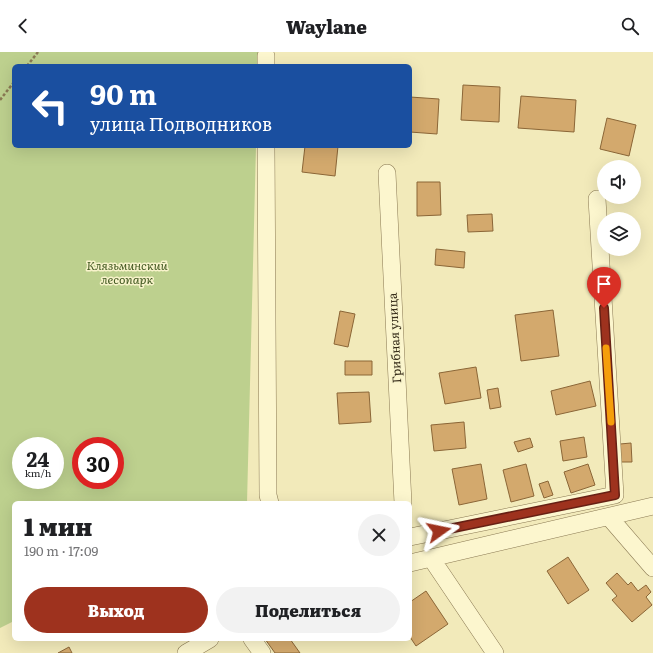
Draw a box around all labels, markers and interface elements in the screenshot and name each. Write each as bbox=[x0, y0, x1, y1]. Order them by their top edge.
text: Waylane bbox=[286, 13, 367, 40]
icon: back bbox=[12, 15, 34, 37]
icon: search bbox=[619, 15, 641, 37]
text: 90 m bbox=[90, 72, 157, 114]
icon: left bbox=[24, 80, 76, 132]
text: улица Подводников bbox=[90, 110, 272, 137]
map controls bbox=[597, 160, 641, 256]
button: sound bbox=[597, 160, 641, 204]
button: layers bbox=[597, 212, 641, 256]
park label: Клязьминский лесопарк bbox=[86, 256, 168, 288]
pin bbox=[587, 267, 621, 308]
icon: arrive bbox=[593, 273, 615, 295]
street label: Грибная улица bbox=[383, 292, 405, 384]
speed limit sign: 30 bbox=[72, 437, 124, 489]
text: 24 bbox=[27, 443, 49, 473]
text: km/h bbox=[25, 465, 51, 480]
text: 1 мин bbox=[24, 508, 92, 543]
position arrow bbox=[418, 510, 460, 552]
button: close bbox=[358, 514, 400, 556]
text: 190 m · 17:09 bbox=[24, 541, 98, 560]
button: Выход bbox=[24, 587, 208, 633]
button: Поделиться bbox=[216, 587, 400, 633]

